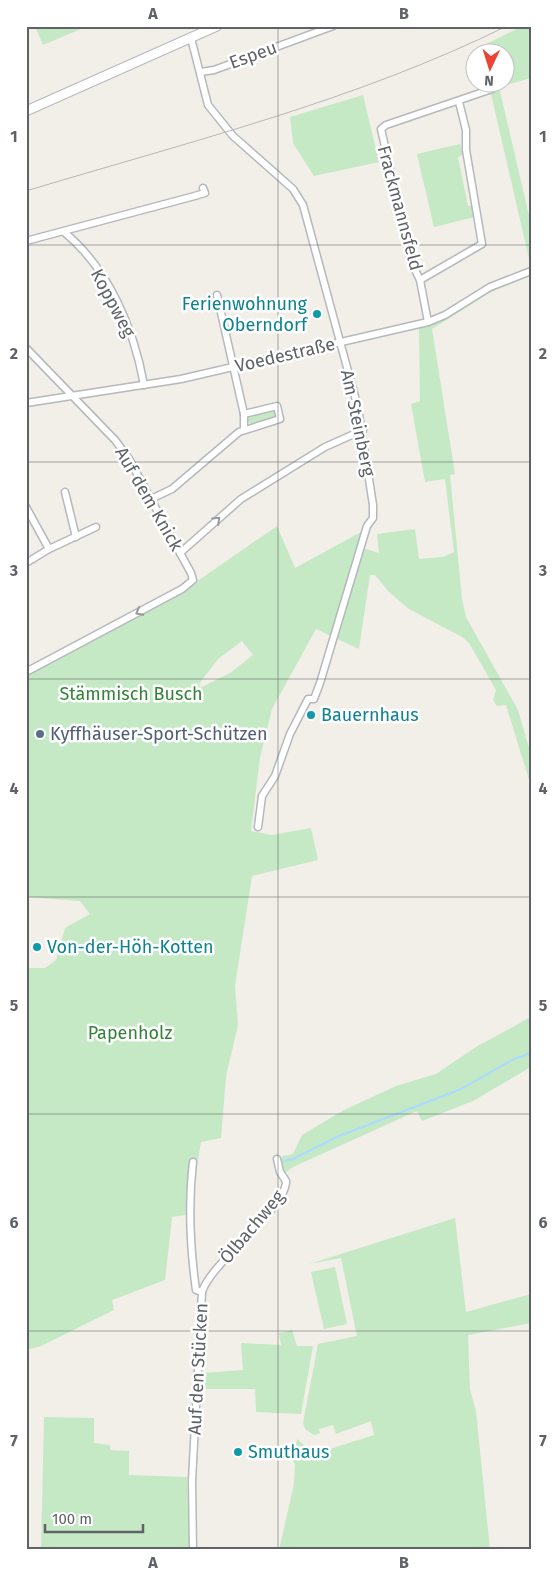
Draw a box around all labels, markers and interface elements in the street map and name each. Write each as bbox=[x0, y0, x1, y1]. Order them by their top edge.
text: A bbox=[147, 4, 158, 23]
text: B bbox=[399, 4, 409, 23]
street label: Espeu bbox=[226, 36, 280, 74]
north arrow bbox=[464, 42, 514, 92]
text: N bbox=[484, 72, 494, 89]
text: 1 bbox=[10, 127, 18, 146]
text: 1 bbox=[539, 127, 547, 146]
street label: Frackmannsfeld bbox=[373, 143, 427, 273]
street label: Koppweg bbox=[86, 265, 140, 342]
place label: Ferienwohnung Oberndorf bbox=[182, 293, 309, 336]
marker: Ferienwohnung Oberndorf bbox=[311, 308, 323, 320]
street label: Voedestraße bbox=[233, 333, 337, 377]
text: 2 bbox=[10, 344, 18, 363]
text: 2 bbox=[539, 344, 547, 363]
street label: Am Steinberg bbox=[336, 368, 380, 479]
street label: Auf dem Knick bbox=[110, 443, 188, 556]
one-way arrow bbox=[211, 517, 220, 526]
text: 3 bbox=[9, 561, 18, 580]
text: 3 bbox=[538, 561, 547, 580]
one-way arrow bbox=[136, 606, 145, 616]
park label: Stämmisch Busch bbox=[59, 683, 203, 705]
place label: Bauernhaus bbox=[321, 704, 419, 726]
marker: Bauernhaus bbox=[305, 709, 317, 721]
place label: Kyffhäuser-Sport-Schützen bbox=[50, 723, 268, 745]
marker: Kyffhäuser-Sport-Schützen bbox=[34, 728, 46, 740]
text: 4 bbox=[9, 779, 19, 798]
text: 4 bbox=[538, 779, 548, 798]
place label: Von-der-Höh-Kotten bbox=[47, 936, 214, 958]
marker: Von-der-Höh-Kotten bbox=[31, 941, 43, 953]
text: 5 bbox=[10, 996, 19, 1015]
text: 5 bbox=[539, 996, 548, 1015]
park label: Papenholz bbox=[88, 1022, 172, 1044]
street label: Ölbachweg bbox=[215, 1185, 290, 1268]
text: 6 bbox=[9, 1213, 19, 1232]
text: 6 bbox=[538, 1213, 548, 1232]
street label: Auf den Stücken bbox=[184, 1302, 212, 1436]
text: 7 bbox=[10, 1431, 18, 1450]
text: 7 bbox=[539, 1431, 547, 1450]
place label: Smuthaus bbox=[248, 1441, 329, 1463]
marker: Smuthaus bbox=[232, 1446, 244, 1458]
scale bar bbox=[45, 1501, 142, 1533]
text: 100 m bbox=[52, 1510, 92, 1528]
text: A bbox=[147, 1553, 158, 1572]
text: B bbox=[399, 1553, 409, 1572]

